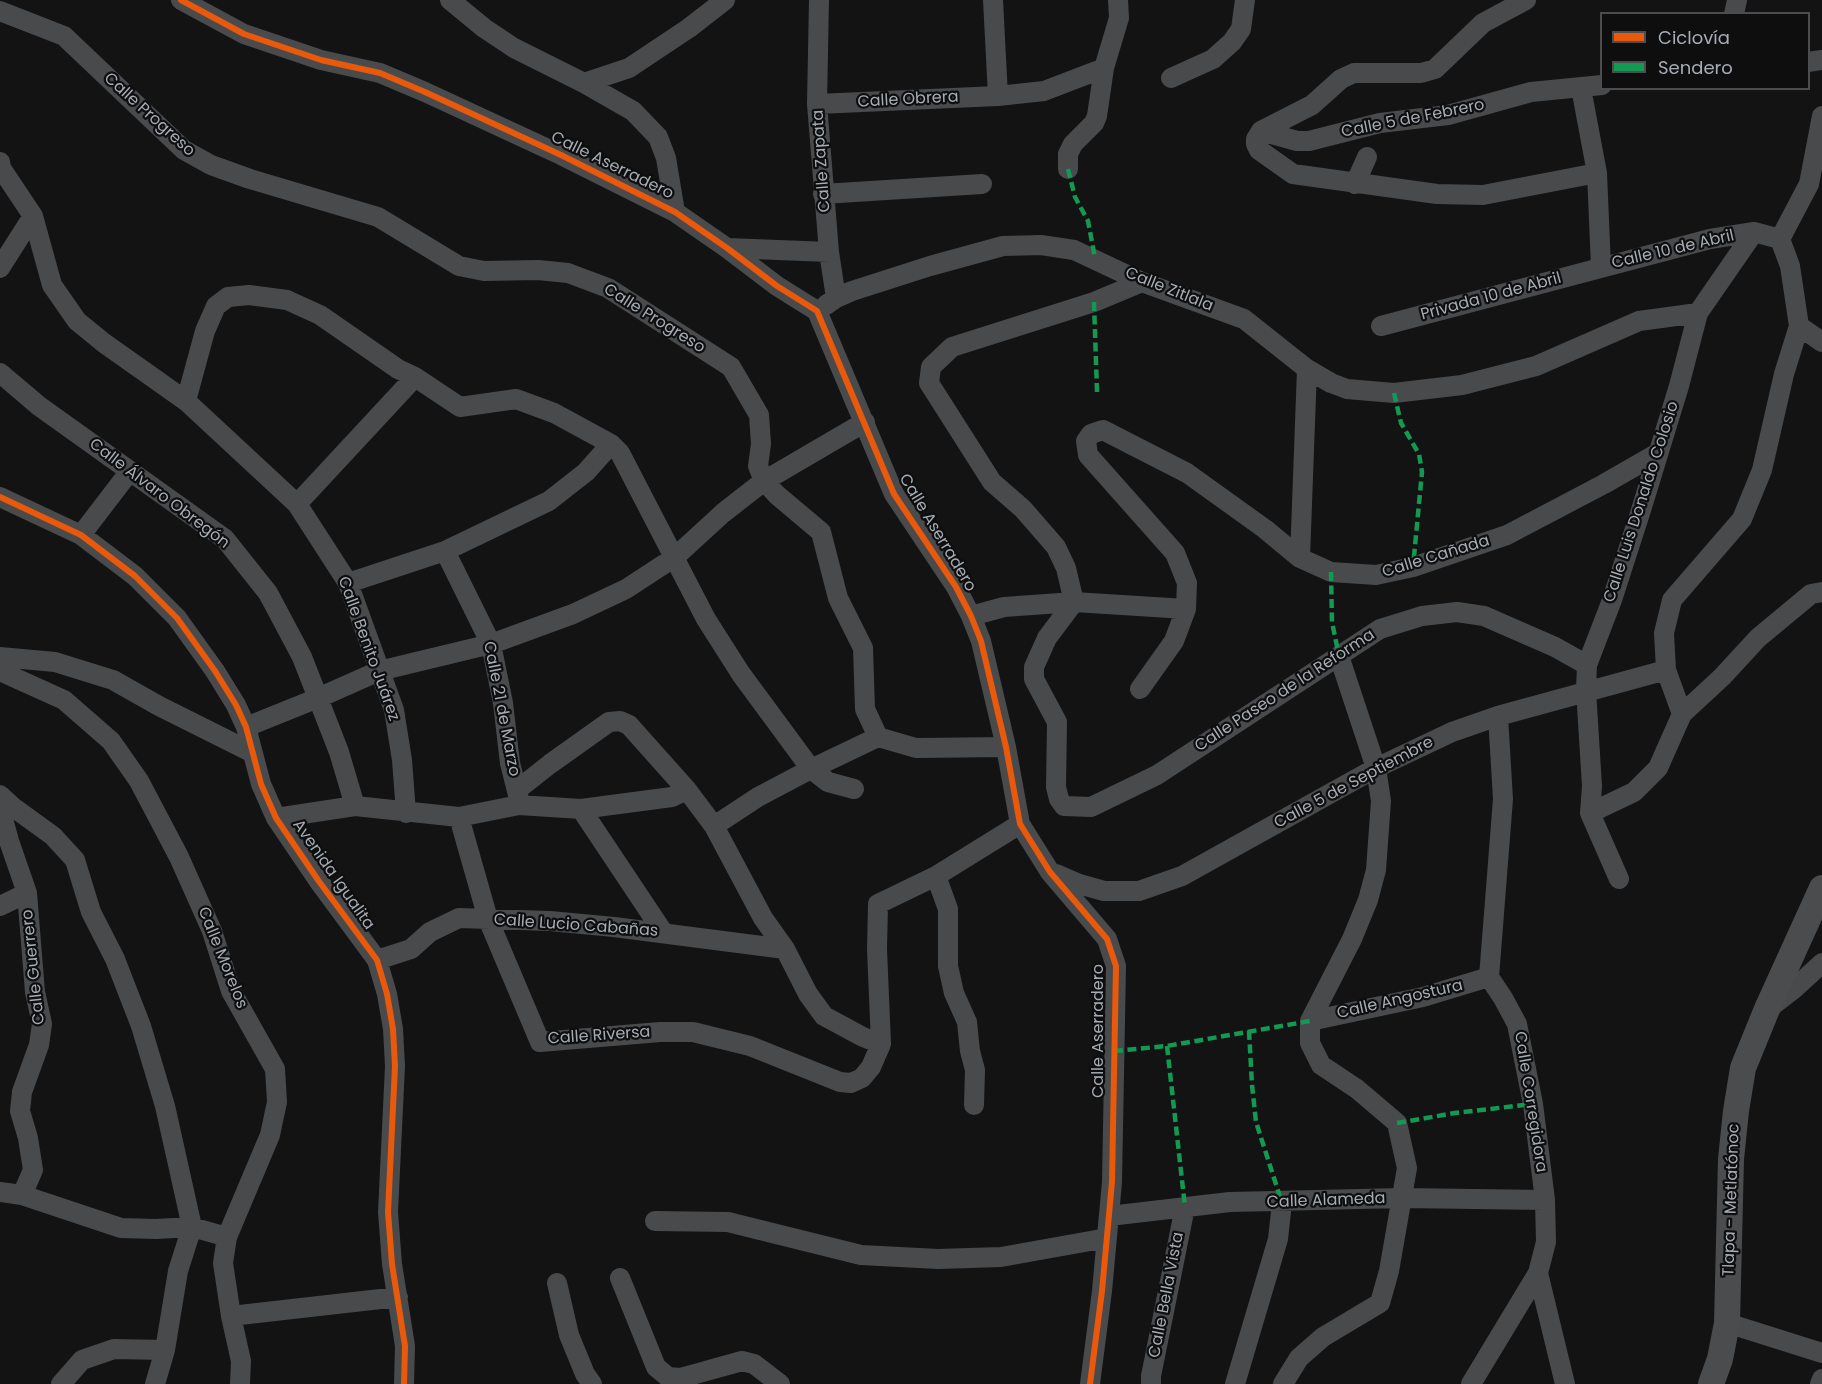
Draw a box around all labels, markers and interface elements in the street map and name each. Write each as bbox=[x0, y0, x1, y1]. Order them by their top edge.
legend bbox=[1600, 12, 1810, 90]
text: Ciclovía bbox=[1658, 25, 1730, 50]
text: Sendero bbox=[1658, 55, 1733, 80]
street label: Calle Progreso bbox=[99, 69, 199, 161]
street label: Calle Obrera bbox=[857, 88, 959, 112]
street label: Calle 5 de Febrero bbox=[1340, 96, 1486, 142]
street label: Calle Zapata bbox=[809, 109, 835, 213]
street label: Calle Aserradero bbox=[548, 128, 676, 204]
street label: Calle 10 de Abril bbox=[1610, 227, 1736, 273]
street label: Calle Zitlala bbox=[1122, 264, 1216, 316]
street label: Privada 10 de Abril bbox=[1419, 269, 1563, 325]
street label: Calle Progreso bbox=[600, 280, 708, 358]
street label: Calle Luis Donaldo Colosio bbox=[1600, 399, 1684, 605]
street label: Calle Álvaro Obregón bbox=[85, 435, 233, 553]
street label: Calle Aserradero bbox=[894, 471, 980, 595]
street label: Calle Cañada bbox=[1380, 532, 1492, 582]
street label: Calle Benito Juárez bbox=[333, 574, 403, 724]
street label: Calle Paseo de la Reforma bbox=[1191, 626, 1379, 756]
street label: Calle 21 de Marzo bbox=[479, 640, 523, 778]
street label: Calle 5 de Septiembre bbox=[1271, 733, 1437, 833]
street label: Avenida Igualita bbox=[288, 816, 378, 934]
street label: Calle Morelos bbox=[193, 904, 251, 1012]
street label: Calle Guerrero bbox=[18, 908, 50, 1026]
street label: Calle Lucio Cabañas bbox=[493, 911, 659, 941]
street label: Calle Aserradero bbox=[1089, 964, 1109, 1098]
street label: Calle Angostura bbox=[1335, 976, 1465, 1024]
street label: Calle Riversa bbox=[547, 1023, 651, 1049]
street label: Calle Corregidora bbox=[1509, 1030, 1551, 1174]
street label: Tlapa - Metlatónoc bbox=[1720, 1123, 1744, 1277]
street label: Calle Alameda bbox=[1266, 1189, 1386, 1213]
street label: Calle Bella Vista bbox=[1145, 1231, 1189, 1359]

